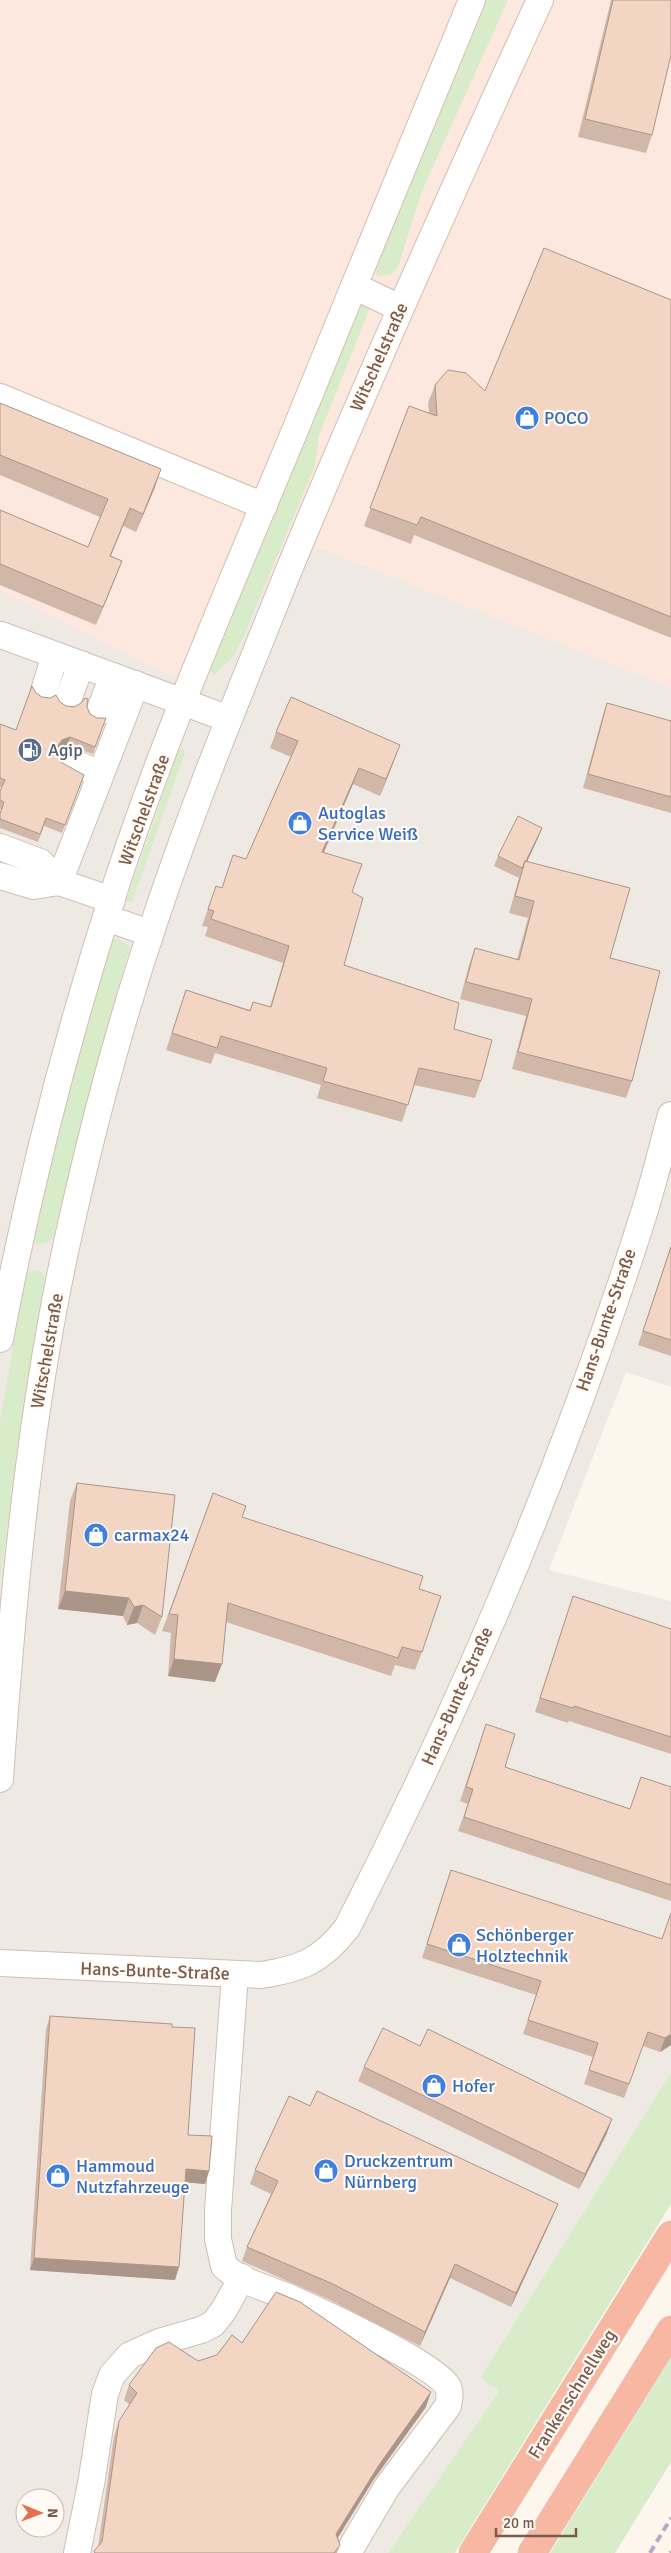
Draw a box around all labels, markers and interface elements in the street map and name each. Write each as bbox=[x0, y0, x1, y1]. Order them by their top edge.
street label: Witschelstraße bbox=[345, 299, 413, 415]
shop icon: POCO bbox=[514, 405, 540, 431]
place label: POCO bbox=[544, 407, 589, 429]
fuel station icon: Agip bbox=[17, 737, 43, 763]
place label: Agip bbox=[48, 739, 83, 761]
street label: Witschelstraße bbox=[114, 751, 174, 869]
place label: Autoglas Service Weiß bbox=[318, 802, 418, 845]
shop icon: Autoglas Service Weiß bbox=[287, 810, 313, 836]
street label: Hans-Bunte-Straße bbox=[571, 1246, 641, 1394]
street label: Witschelstraße bbox=[26, 1292, 68, 1410]
shop icon: carmax24 bbox=[83, 1522, 109, 1548]
place label: carmax24 bbox=[114, 1524, 190, 1546]
street label: Hans-Bunte-Straße bbox=[417, 1623, 497, 1769]
place label: Schönberger Holztechnik bbox=[476, 1924, 574, 1967]
shop icon: Schönberger Holztechnik bbox=[446, 1932, 472, 1958]
street label: Hans-Bunte-Straße bbox=[80, 1957, 230, 1985]
shop icon: Hofer bbox=[421, 2073, 447, 2099]
place label: Hofer bbox=[452, 2075, 495, 2097]
place label: Druckzentrum Nürnberg bbox=[344, 2150, 453, 2193]
place label: Hammoud Nutzfahrzeuge bbox=[76, 2155, 190, 2198]
shop icon: Druckzentrum Nürnberg bbox=[313, 2158, 339, 2184]
shop icon: Hammoud Nutzfahrzeuge bbox=[45, 2163, 71, 2189]
street label: Frankenschnellweg bbox=[523, 2325, 621, 2463]
north arrow bbox=[15, 2488, 65, 2538]
scale bar bbox=[496, 2506, 576, 2538]
text: N bbox=[44, 2508, 61, 2518]
text: 20 m bbox=[503, 2514, 534, 2532]

